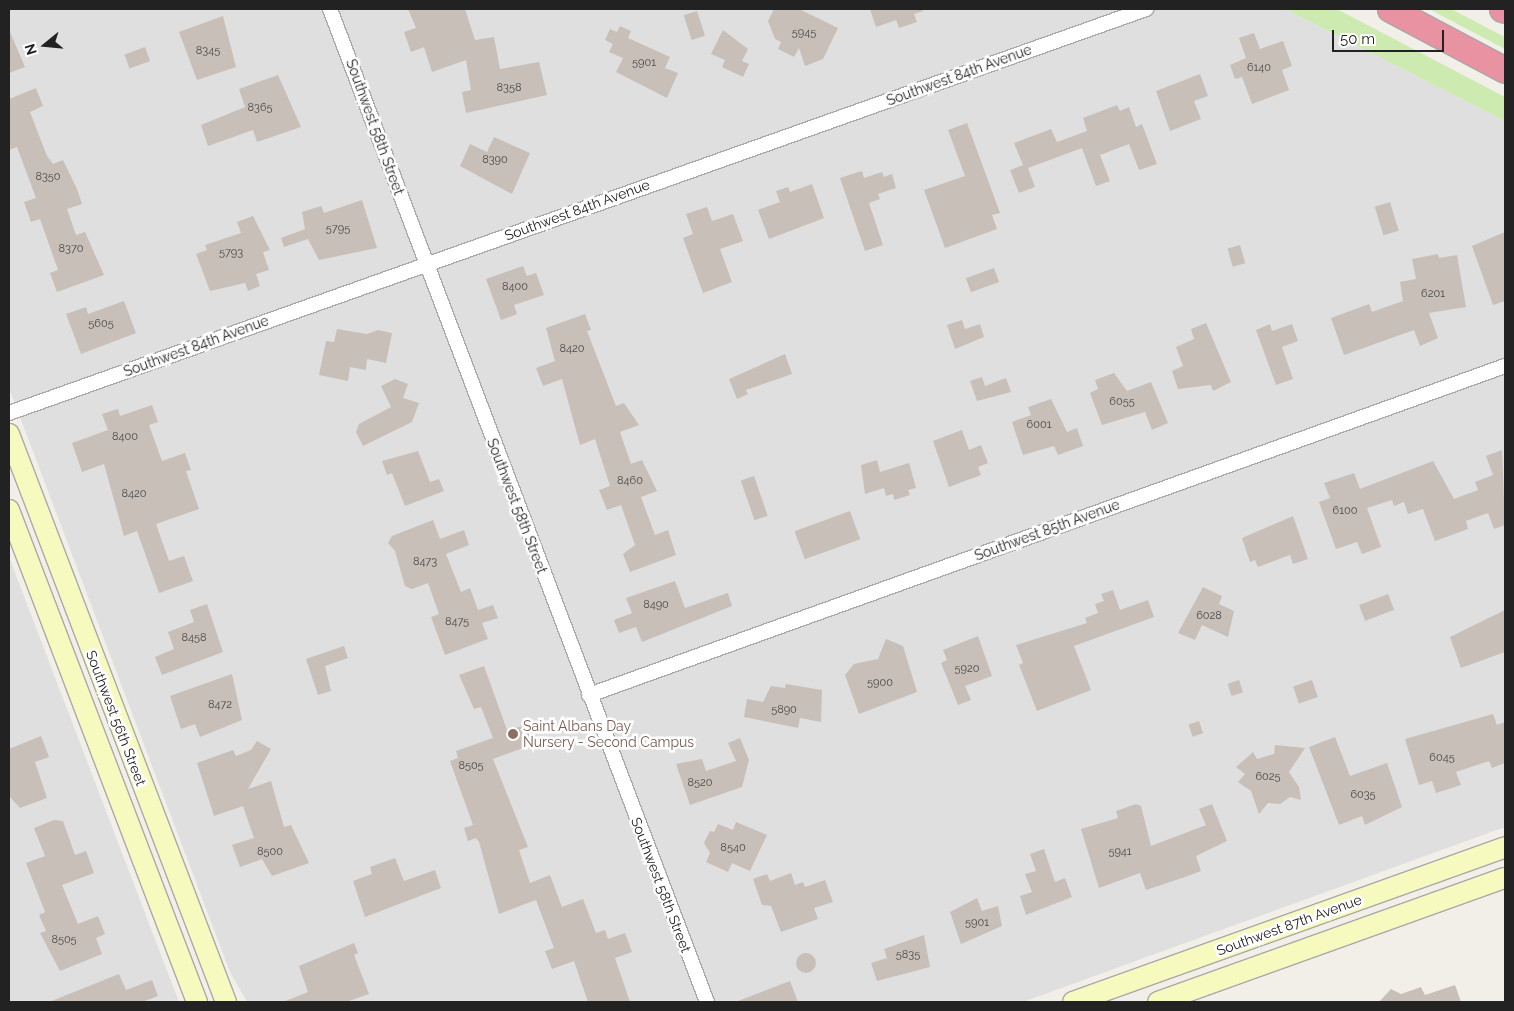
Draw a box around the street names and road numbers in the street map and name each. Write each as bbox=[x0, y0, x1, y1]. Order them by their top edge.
street label: Southwest 84th Avenue bbox=[884, 41, 1034, 109]
street label: Southwest 58th Street bbox=[343, 57, 407, 197]
street label: Southwest 84th Avenue bbox=[502, 176, 652, 244]
street label: Southwest 84th Avenue bbox=[121, 312, 271, 380]
street label: Southwest 58th Street bbox=[483, 436, 551, 576]
street label: Southwest 85th Avenue bbox=[972, 496, 1122, 564]
street label: Southwest 56th Street bbox=[82, 648, 150, 788]
street label: Southwest 58th Street bbox=[627, 815, 695, 955]
street label: Southwest 87th Avenue bbox=[1214, 891, 1364, 959]

